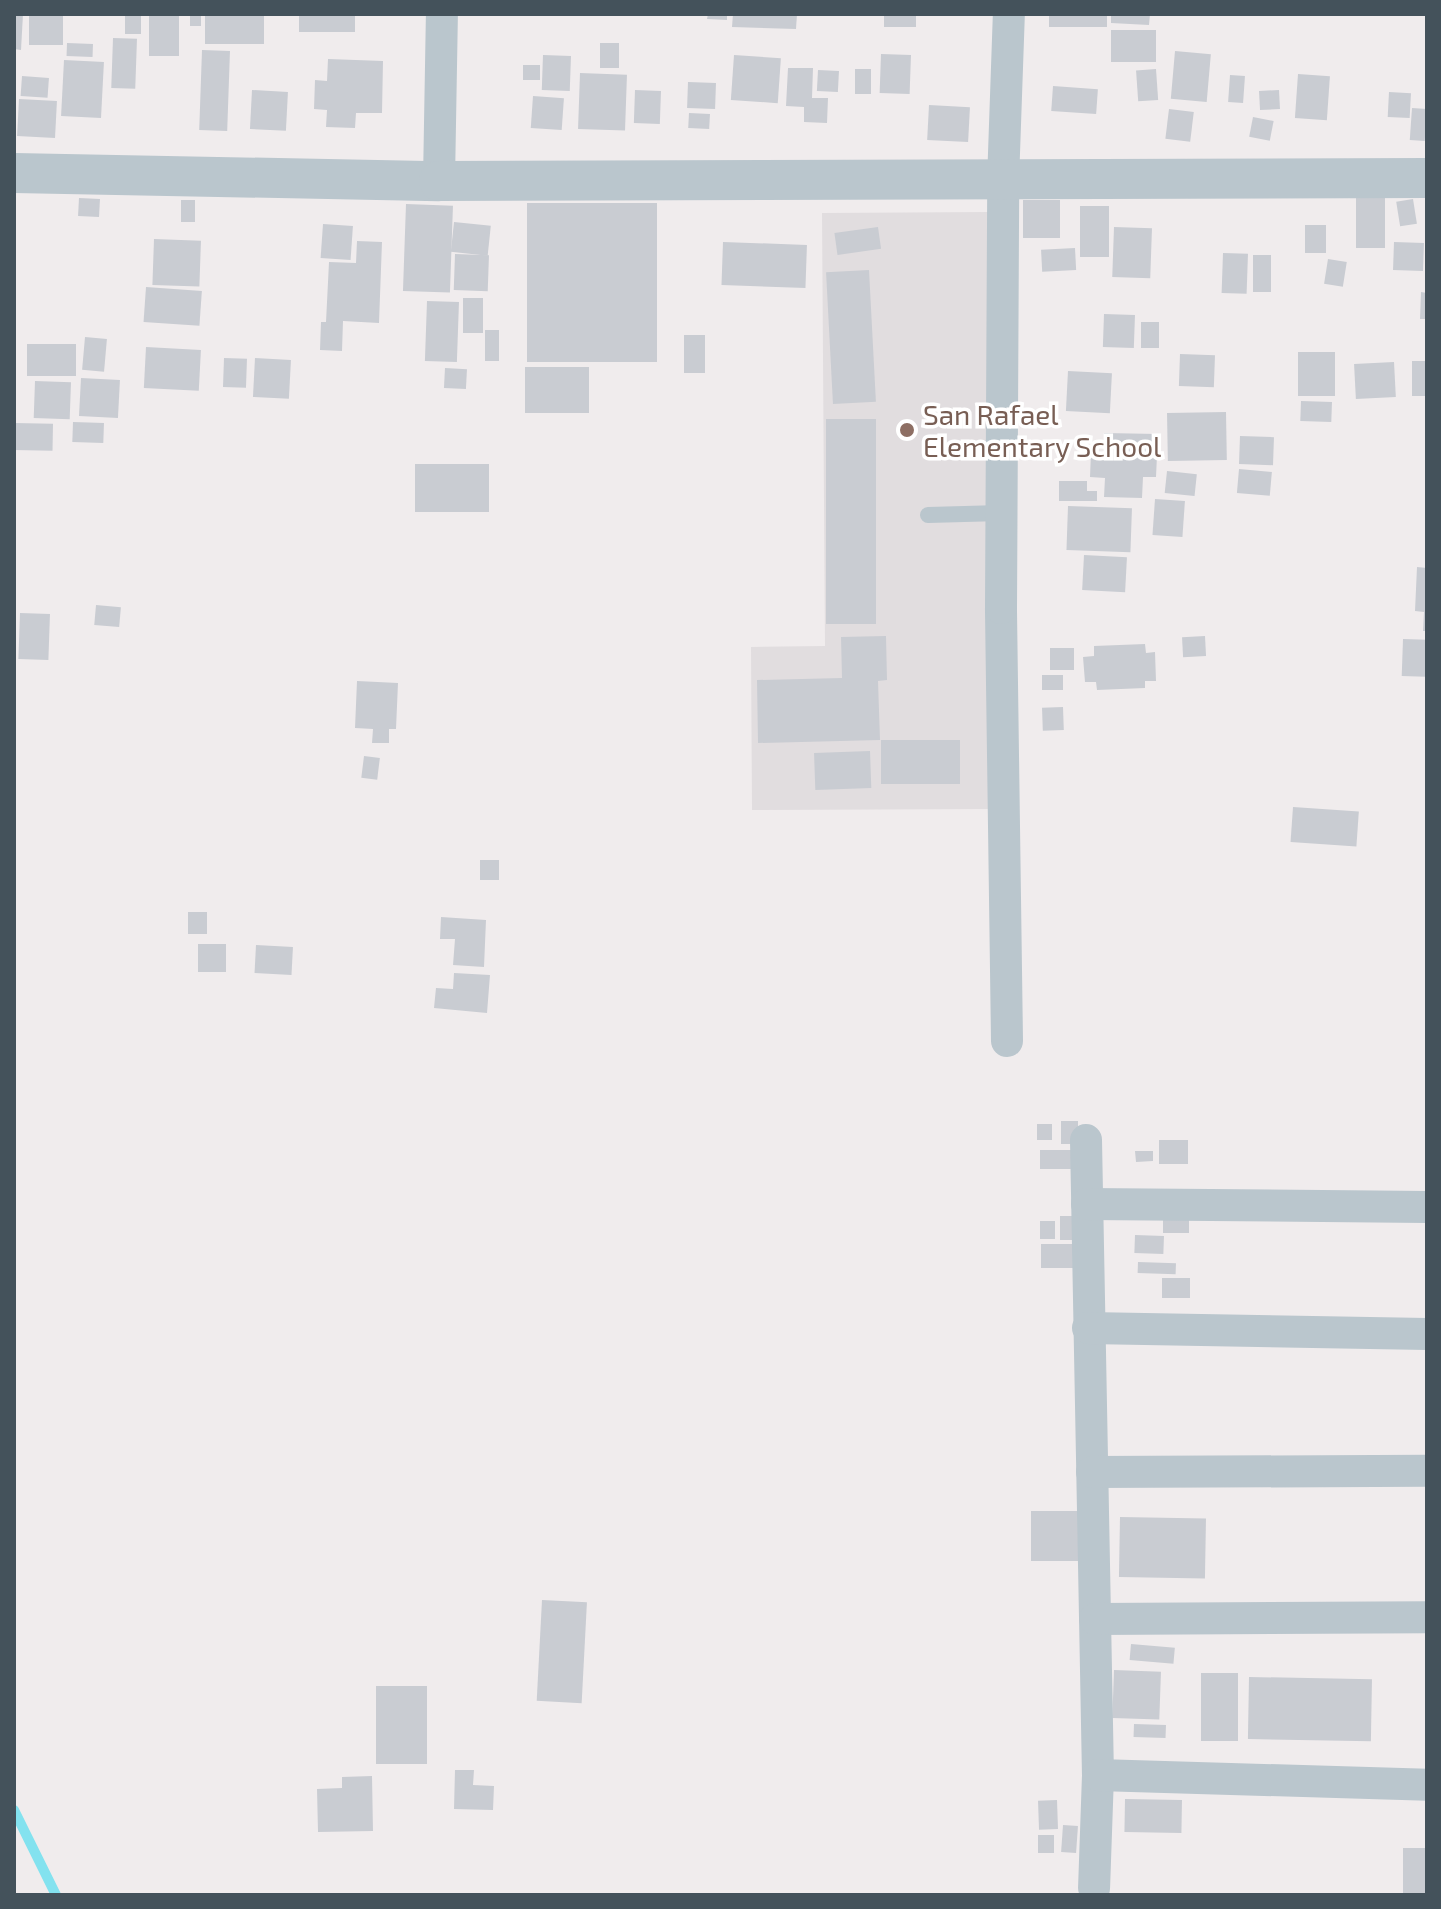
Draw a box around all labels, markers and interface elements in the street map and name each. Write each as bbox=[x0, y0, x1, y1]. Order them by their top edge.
place label: San Rafael Elementary School bbox=[923, 397, 1162, 463]
marker: San Rafael Elementary School bbox=[898, 421, 916, 439]

